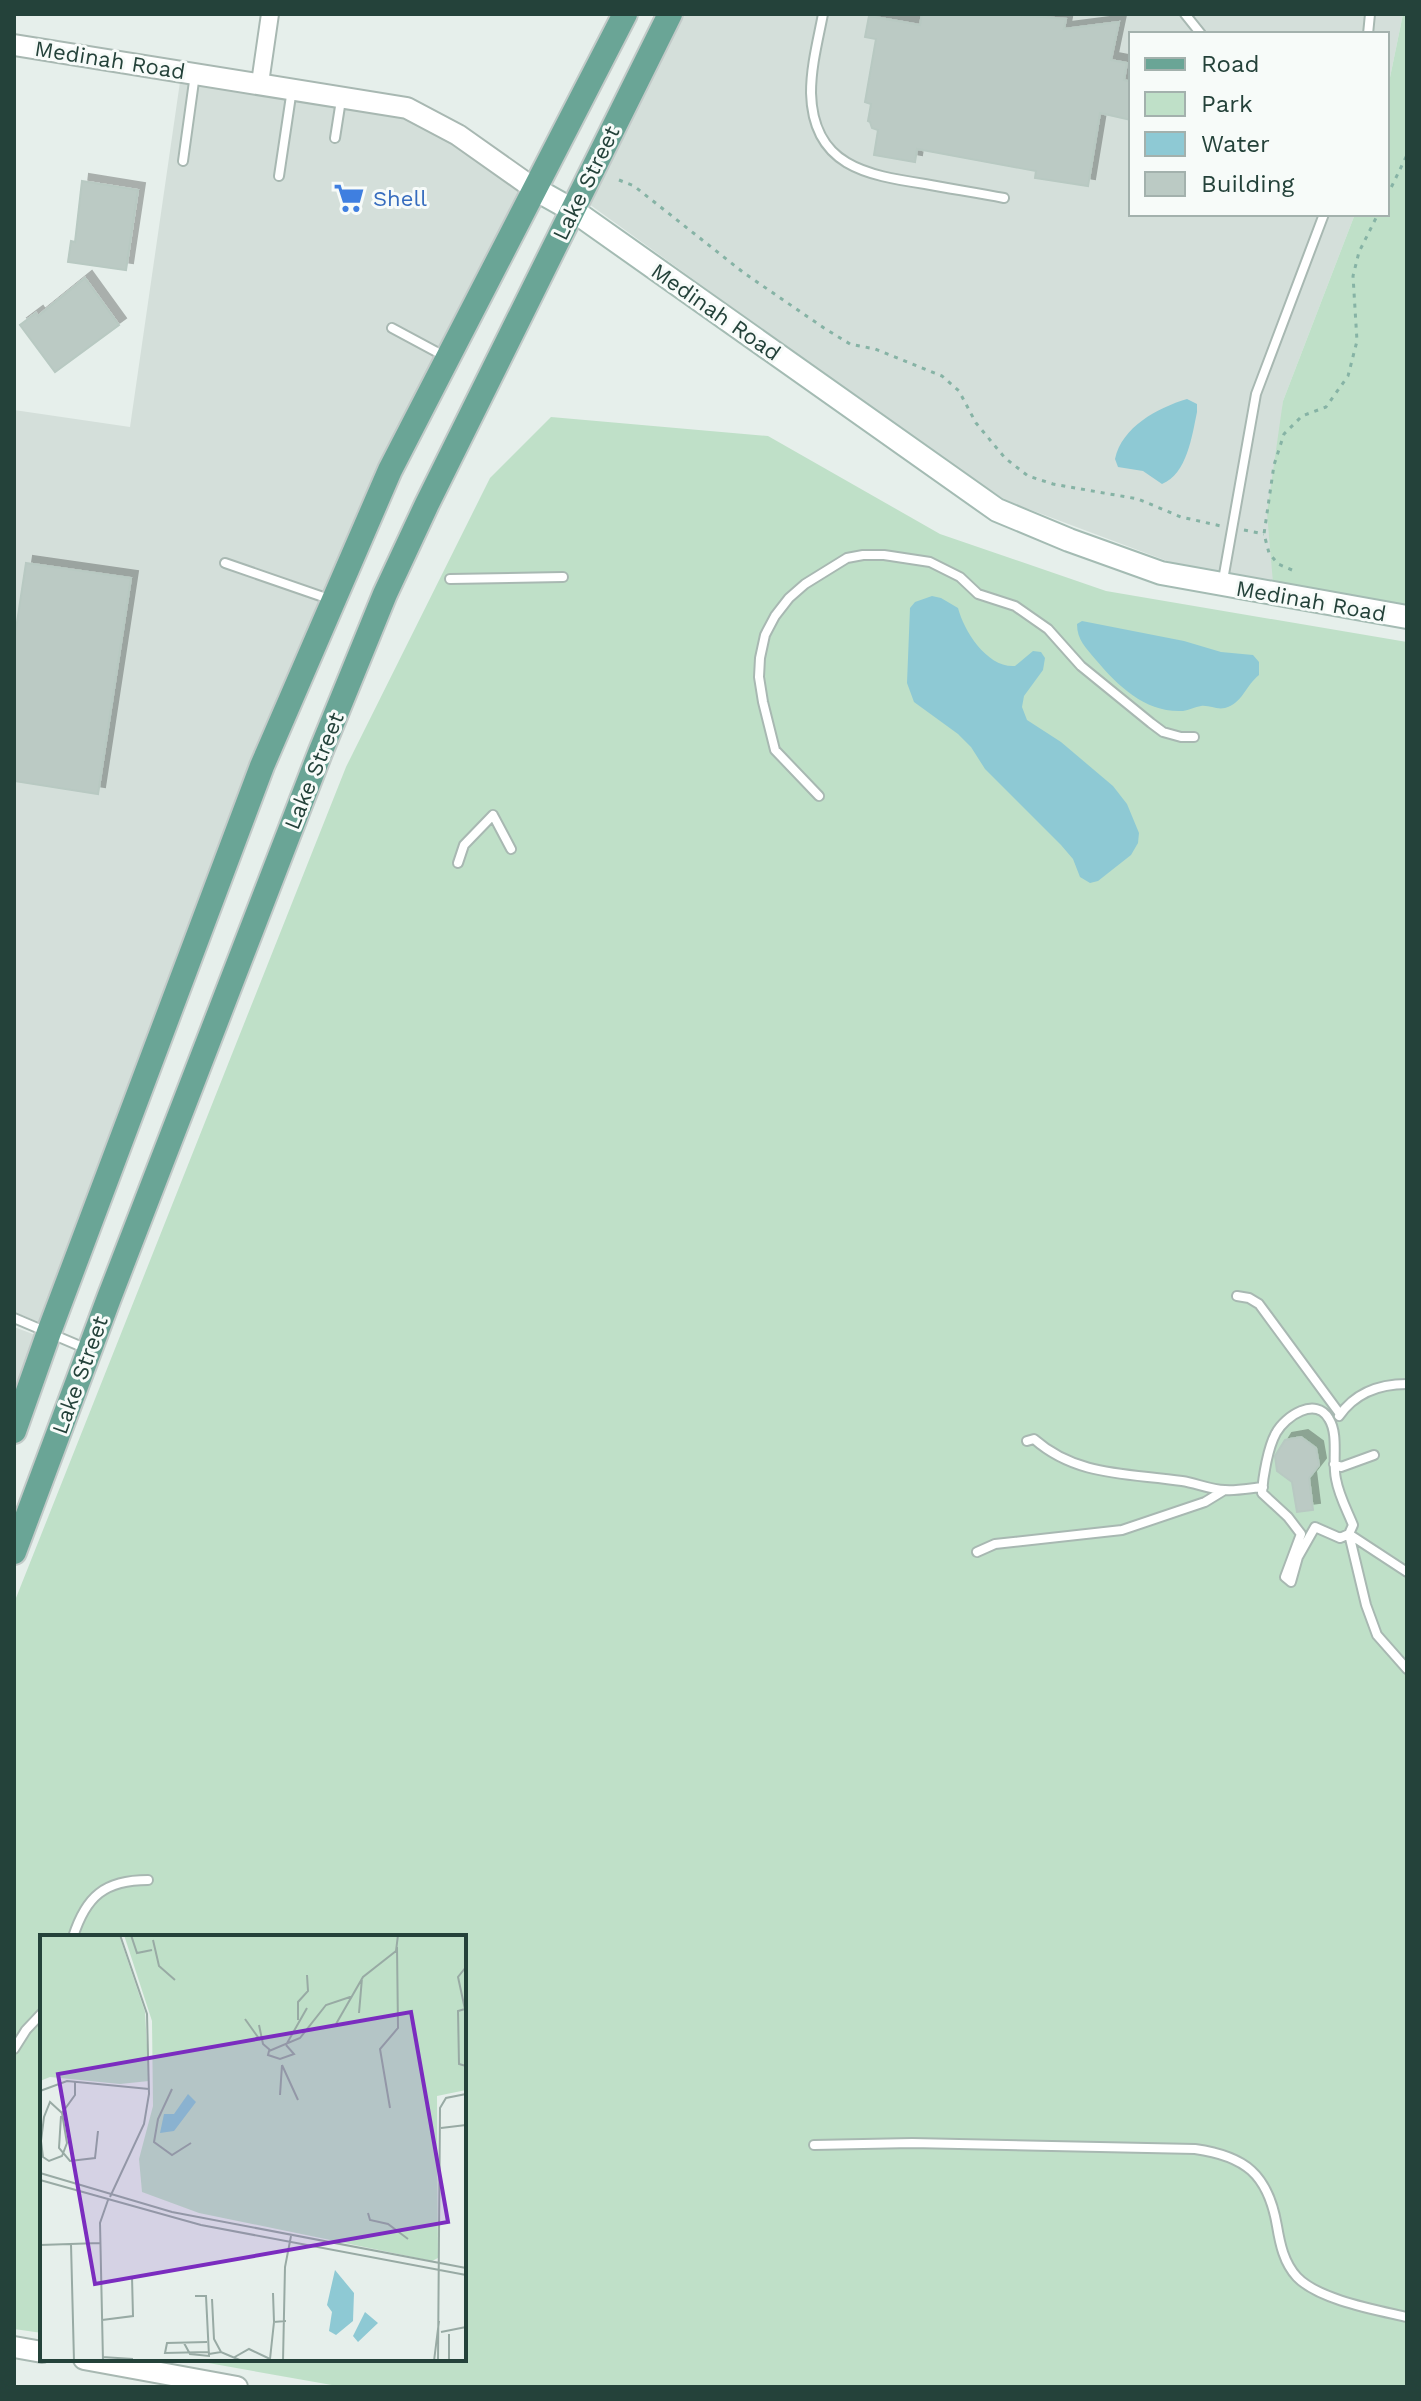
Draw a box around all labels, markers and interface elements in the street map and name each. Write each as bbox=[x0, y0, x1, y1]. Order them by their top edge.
legend bbox=[1129, 32, 1389, 216]
street label: Medinah Road bbox=[33, 36, 187, 84]
text: Road bbox=[1201, 50, 1260, 78]
text: Park bbox=[1201, 90, 1253, 118]
street label: Lake Street bbox=[548, 122, 624, 244]
text: Water bbox=[1201, 130, 1270, 158]
text: Building bbox=[1201, 170, 1294, 198]
supermarket icon: Shell bbox=[332, 181, 366, 215]
place label: Shell bbox=[373, 186, 427, 211]
street label: Medinah Road bbox=[647, 258, 785, 366]
street label: Medinah Road bbox=[1234, 576, 1388, 626]
street label: Lake Street bbox=[279, 709, 349, 833]
street label: Lake Street bbox=[47, 1312, 113, 1438]
inset map bbox=[40, 1935, 466, 2361]

